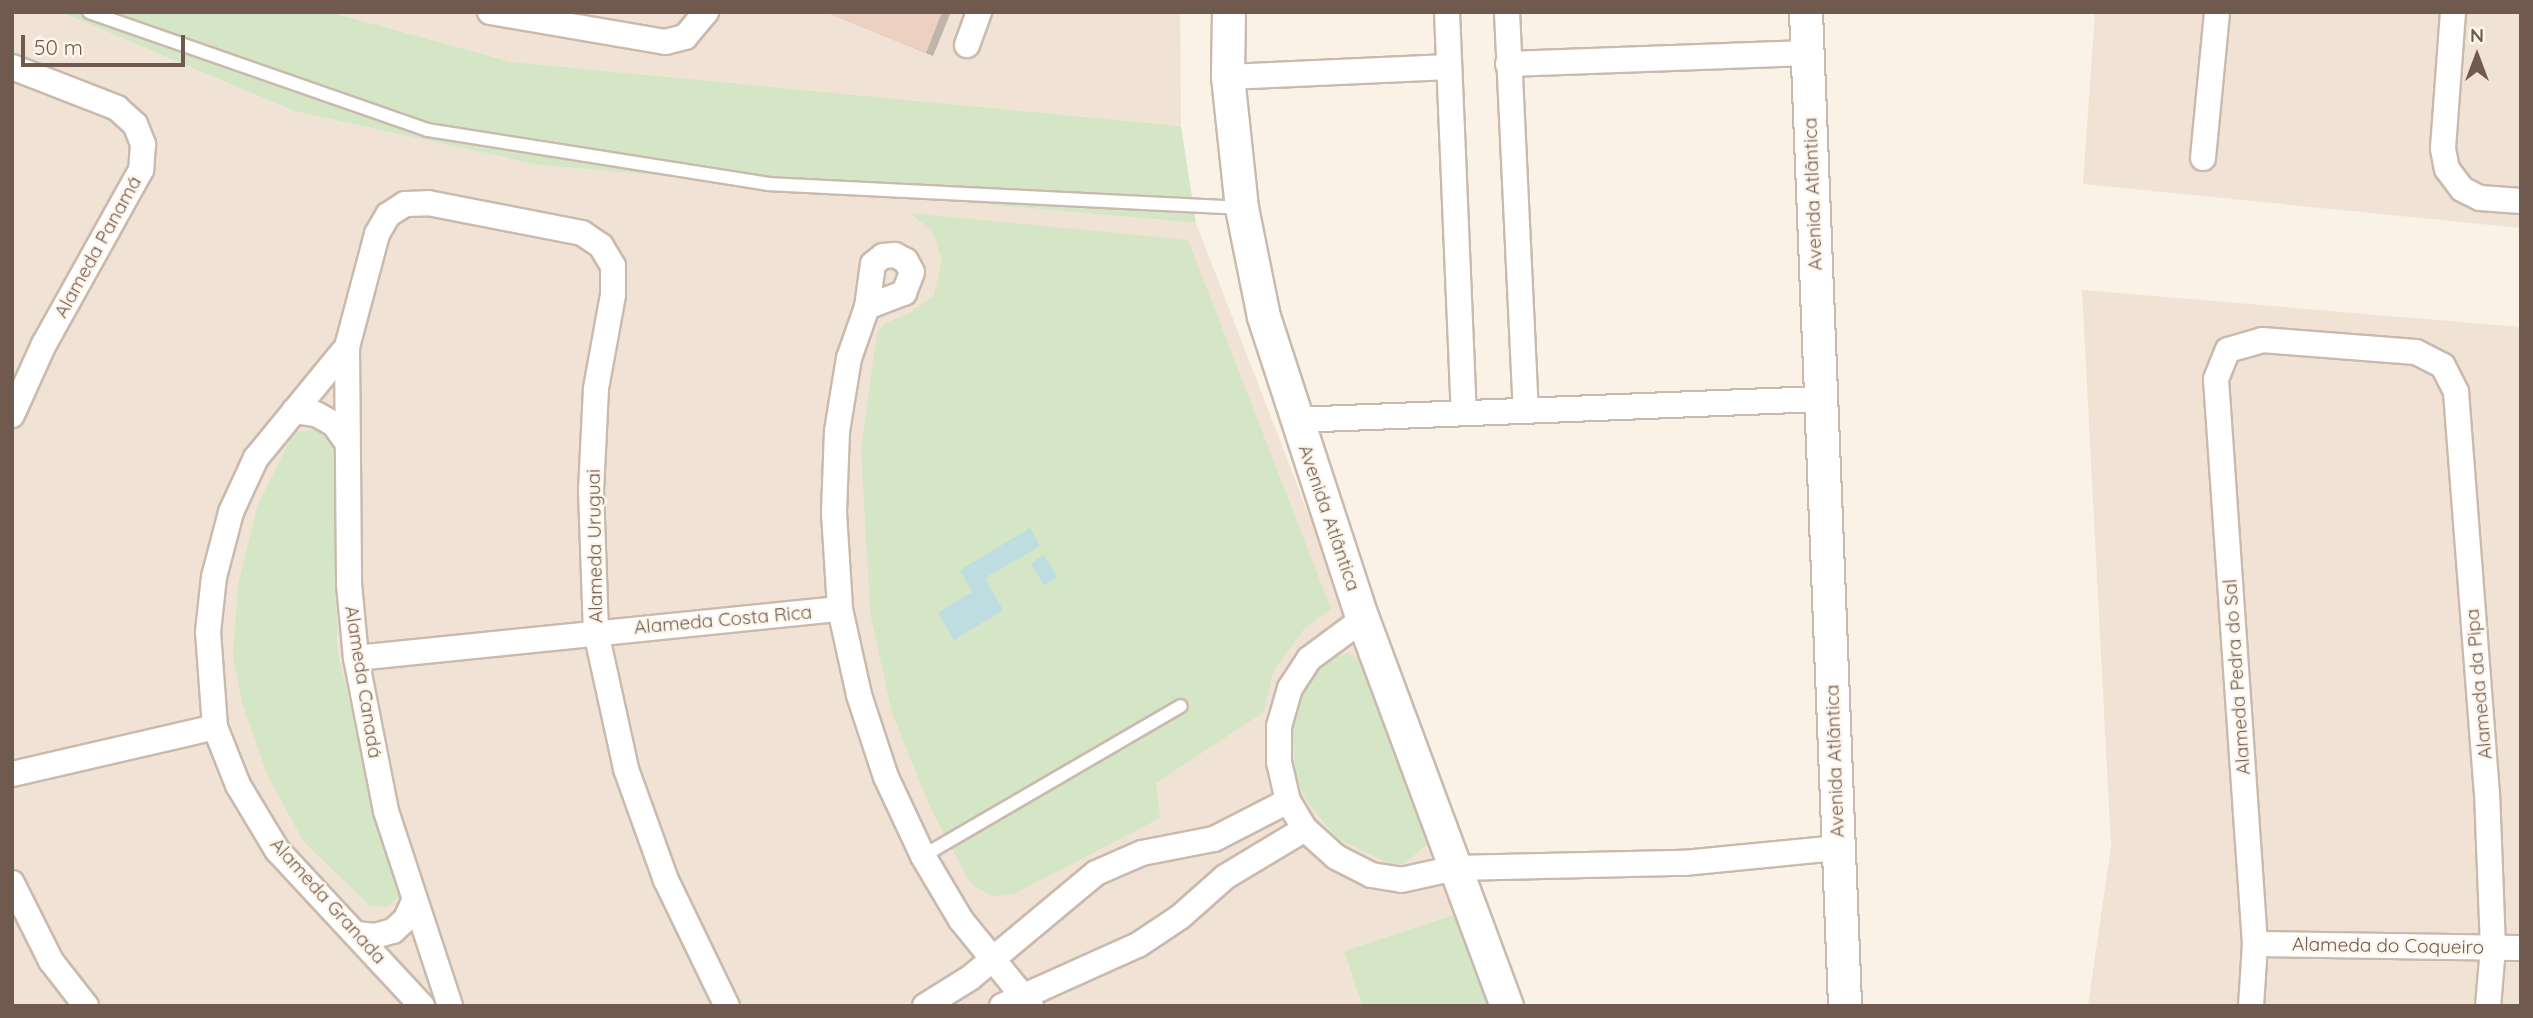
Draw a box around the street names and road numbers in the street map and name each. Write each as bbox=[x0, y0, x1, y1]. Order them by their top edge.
street label: Avenida Atlântica bbox=[1799, 117, 1827, 271]
street label: Alameda Panamá bbox=[50, 172, 146, 322]
street label: Avenida Atlântica bbox=[1293, 442, 1365, 594]
street label: Alameda Uruguai bbox=[582, 469, 608, 623]
street label: Alameda Pedra do Sal bbox=[2219, 578, 2255, 776]
street label: Alameda Costa Rica bbox=[633, 601, 813, 639]
street label: Alameda Canadá bbox=[340, 604, 386, 760]
street label: Alameda da Pipa bbox=[2461, 608, 2497, 760]
street label: Avenida Atlântica bbox=[1821, 684, 1849, 838]
street label: Alameda Granada bbox=[265, 833, 391, 969]
street label: Alameda do Coqueiro bbox=[2292, 933, 2484, 959]

